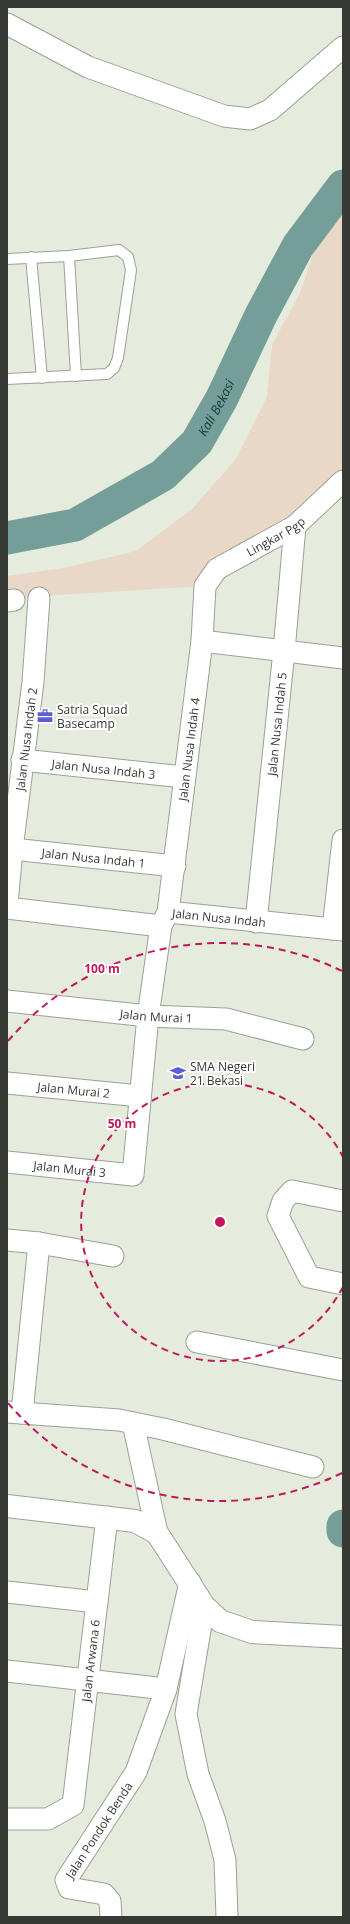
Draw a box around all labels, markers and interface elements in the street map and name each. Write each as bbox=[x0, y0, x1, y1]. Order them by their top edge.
water label: Kali Bekasi bbox=[193, 376, 239, 439]
street label: Lingkar Pgp bbox=[243, 513, 309, 560]
street label: Jalan Nusa Indah 5 bbox=[263, 671, 290, 778]
street label: Jalan Nusa Indah 2 bbox=[11, 686, 41, 793]
street label: Jalan Nusa Indah 4 bbox=[173, 696, 203, 803]
place label: Satria Squad Basecamp bbox=[57, 701, 128, 732]
office icon: Satria Squad Basecamp bbox=[36, 707, 54, 725]
street label: Jalan Nusa Indah 3 bbox=[50, 755, 156, 782]
street label: Jalan Nusa Indah 1 bbox=[40, 844, 146, 871]
street label: Jalan Nusa Indah bbox=[170, 904, 267, 931]
text: 100 m bbox=[84, 960, 120, 977]
street label: Jalan Murai 1 bbox=[118, 1004, 193, 1026]
place label: SMA Negeri 21 Bekasi bbox=[190, 1058, 255, 1089]
school or university icon: SMA Negeri 21 Bekasi bbox=[169, 1064, 187, 1082]
street label: Jalan Murai 2 bbox=[36, 1077, 111, 1102]
text: 50 m bbox=[108, 1115, 136, 1132]
street label: Jalan Murai 3 bbox=[32, 1156, 107, 1181]
centre of rings bbox=[213, 1215, 227, 1229]
street label: Jalan Arwana 6 bbox=[77, 1619, 103, 1704]
street label: Jalan Pondok Benda bbox=[60, 1778, 136, 1882]

